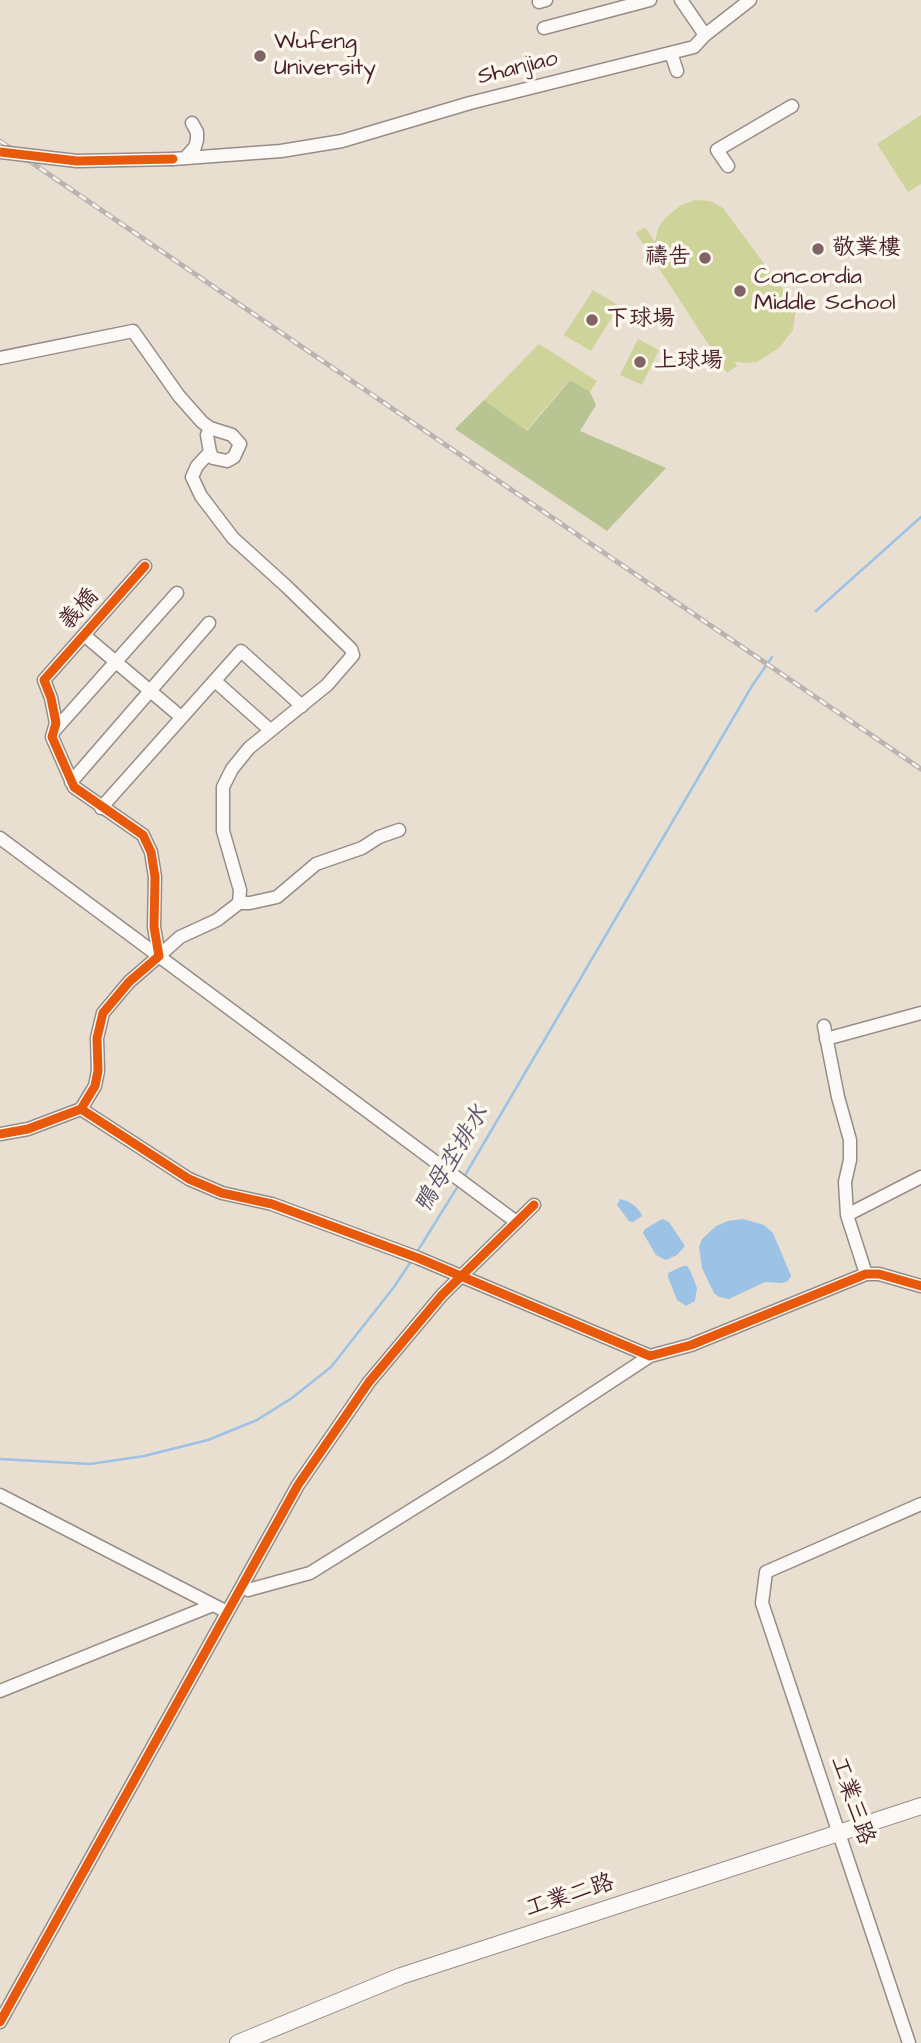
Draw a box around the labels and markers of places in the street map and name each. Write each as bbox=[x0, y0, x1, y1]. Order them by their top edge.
place label: Wufeng University bbox=[274, 29, 376, 83]
marker: Wufeng University bbox=[252, 48, 268, 64]
place label: 敬業樓 bbox=[832, 235, 901, 263]
marker: 敬業樓 bbox=[810, 241, 826, 257]
place label: 禱告 bbox=[645, 244, 691, 272]
marker: 禱告 bbox=[697, 250, 713, 266]
place label: Concordia Middle School bbox=[754, 264, 896, 318]
marker: Concordia Middle School bbox=[732, 283, 748, 299]
place label: 下球場 bbox=[606, 306, 675, 334]
marker: 下球場 bbox=[584, 312, 600, 328]
place label: 上球場 bbox=[654, 348, 723, 376]
marker: 上球場 bbox=[632, 354, 648, 370]

